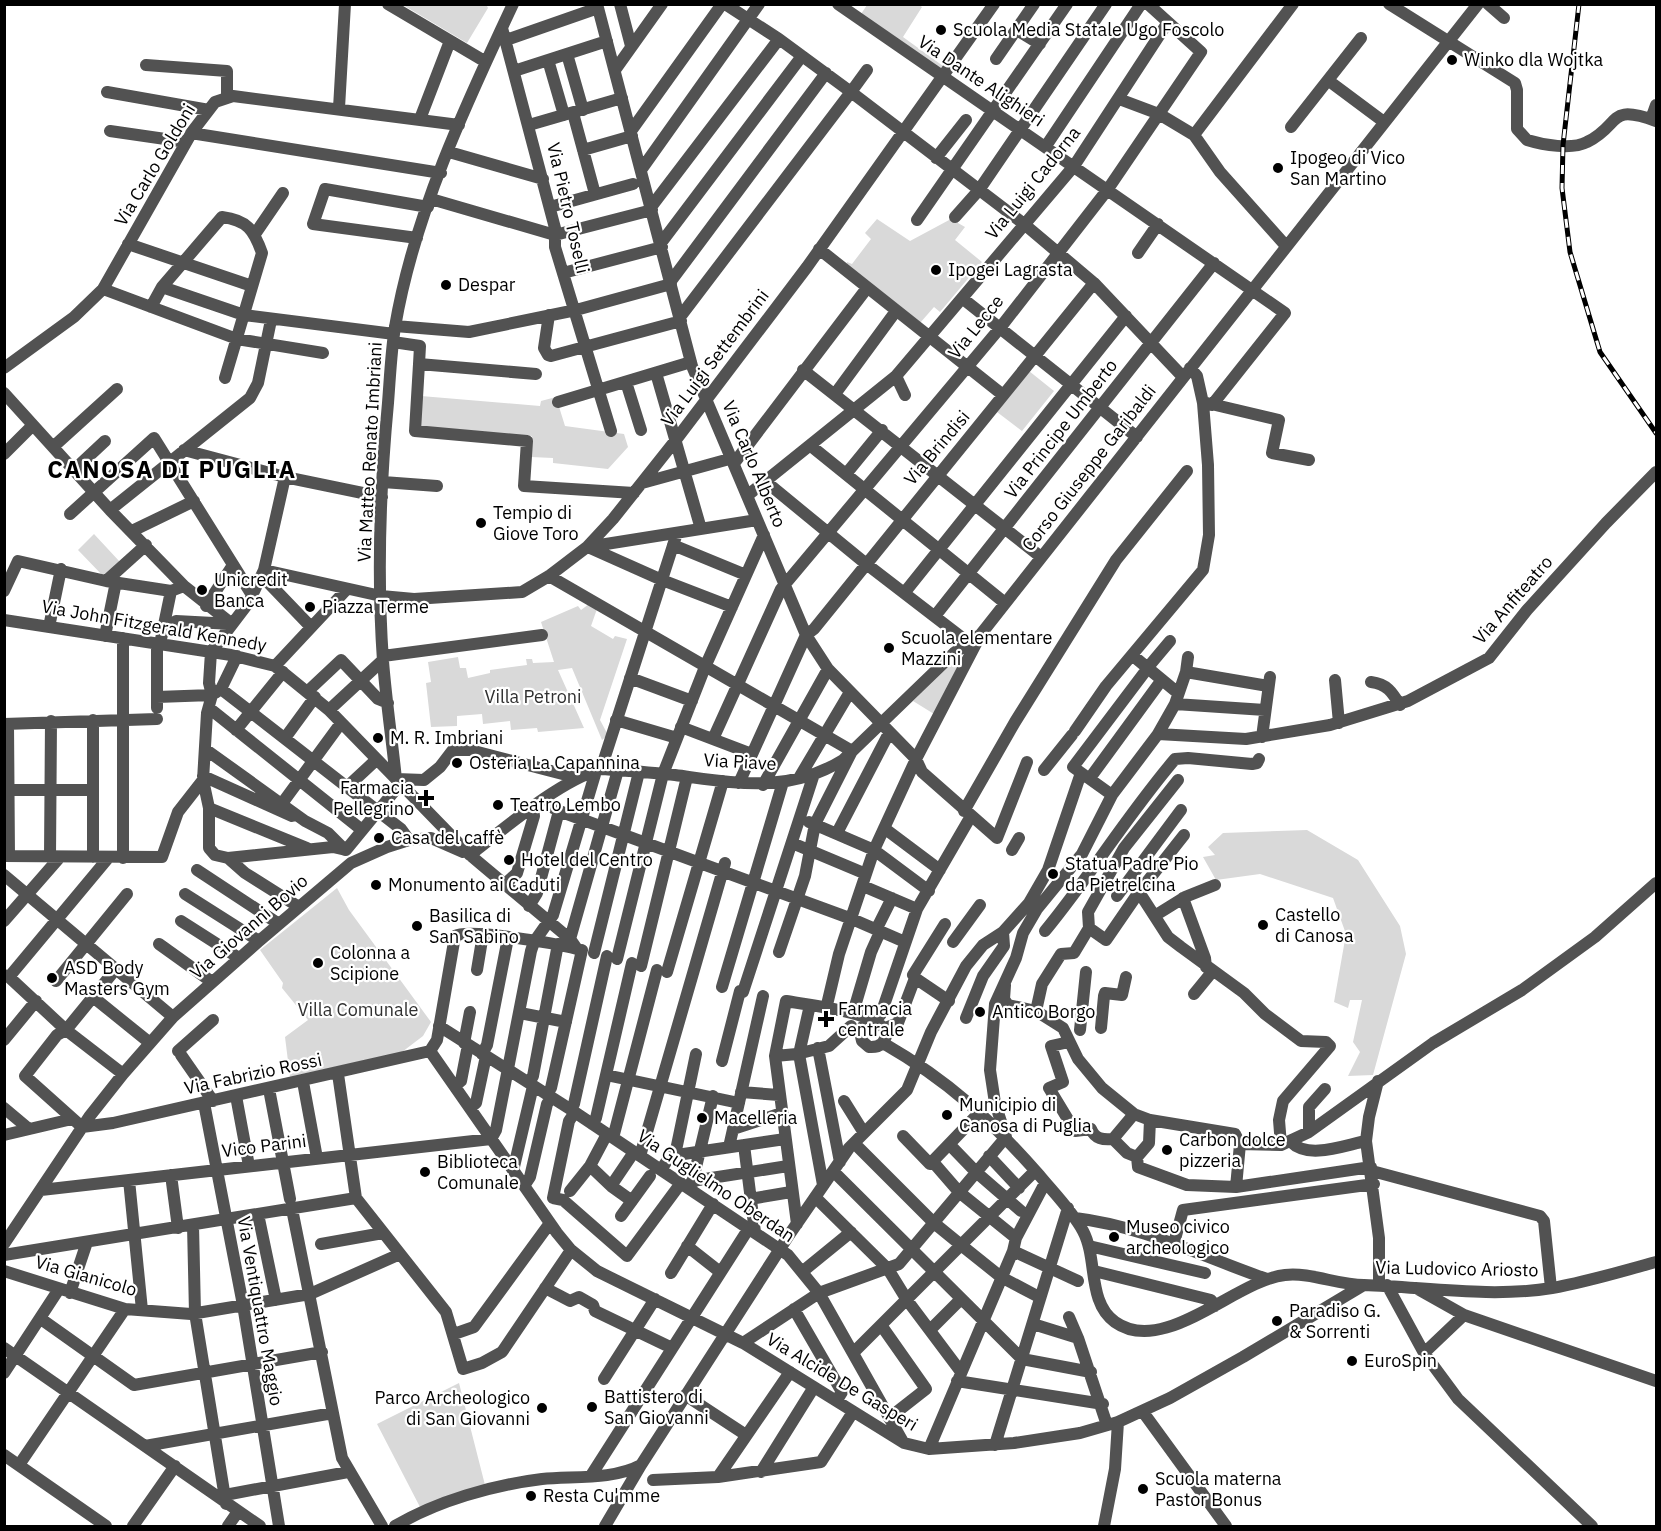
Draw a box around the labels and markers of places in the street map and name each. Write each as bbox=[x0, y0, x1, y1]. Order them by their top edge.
place label: Scuola Media Statale Ugo Foscolo bbox=[953, 18, 1224, 41]
marker: Scuola Media Statale Ugo Foscolo bbox=[934, 23, 948, 37]
place label: Winko dla Wojtka bbox=[1464, 48, 1604, 71]
marker: Winko dla Wojtka bbox=[1445, 53, 1459, 67]
place label: Ipogeo di Vico San Martino bbox=[1290, 146, 1405, 190]
marker: Ipogeo di Vico San Martino bbox=[1271, 161, 1285, 175]
place label: Ipogei Lagrasta bbox=[948, 258, 1073, 281]
marker: Ipogei Lagrasta bbox=[929, 263, 943, 277]
place label: Despar bbox=[458, 273, 516, 296]
marker: Despar bbox=[439, 278, 453, 292]
place label: Tempio di Giove Toro bbox=[493, 501, 579, 545]
marker: Tempio di Giove Toro bbox=[474, 516, 488, 530]
place label: Unicredit Banca bbox=[214, 568, 288, 612]
marker: Unicredit Banca bbox=[195, 583, 209, 597]
place label: Piazza Terme bbox=[322, 595, 429, 618]
marker: Piazza Terme bbox=[303, 600, 317, 614]
place label: Scuola elementare Mazzini bbox=[901, 626, 1052, 670]
marker: Scuola elementare Mazzini bbox=[882, 641, 896, 655]
place label: M. R. Imbriani bbox=[390, 726, 503, 749]
marker: M. R. Imbriani bbox=[371, 731, 385, 745]
place label: Osteria La Capannina bbox=[469, 751, 640, 774]
marker: Osteria La Capannina bbox=[450, 756, 464, 770]
place label: Farmacia Pellegrino bbox=[333, 776, 414, 820]
marker: Farmacia Pellegrino bbox=[419, 791, 433, 805]
place label: Teatro Lembo bbox=[510, 793, 621, 816]
marker: Teatro Lembo bbox=[491, 798, 505, 812]
place label: Casa del caffè bbox=[391, 826, 504, 849]
marker: Casa del caffè bbox=[372, 831, 386, 845]
place label: Hotel del Centro bbox=[521, 848, 653, 871]
place label: Statua Padre Pio da Pietrelcina bbox=[1065, 852, 1199, 896]
marker: Hotel del Centro bbox=[502, 853, 516, 867]
marker: Statua Padre Pio da Pietrelcina bbox=[1046, 867, 1060, 881]
place label: Monumento ai Caduti bbox=[388, 873, 560, 896]
marker: Monumento ai Caduti bbox=[369, 878, 383, 892]
place label: Castello di Canosa bbox=[1275, 903, 1354, 947]
place label: Basilica di San Sabino bbox=[429, 904, 519, 948]
marker: Castello di Canosa bbox=[1256, 918, 1270, 932]
marker: Basilica di San Sabino bbox=[410, 919, 424, 933]
place label: Colonna a Scipione bbox=[330, 941, 411, 985]
place label: ASD Body Masters Gym bbox=[64, 956, 170, 1000]
marker: Colonna a Scipione bbox=[311, 956, 325, 970]
marker: ASD Body Masters Gym bbox=[45, 971, 59, 985]
place label: Farmacia centrale bbox=[838, 997, 912, 1041]
place label: Antico Borgo bbox=[992, 1000, 1095, 1023]
marker: Antico Borgo bbox=[973, 1005, 987, 1019]
marker: Farmacia centrale bbox=[819, 1012, 833, 1026]
place label: Municipio di Canosa di Puglia bbox=[959, 1093, 1092, 1137]
place label: Macelleria bbox=[714, 1106, 798, 1129]
marker: Municipio di Canosa di Puglia bbox=[940, 1108, 954, 1122]
marker: Macelleria bbox=[695, 1111, 709, 1125]
place label: Carbon dolce pizzeria bbox=[1179, 1128, 1286, 1172]
marker: Carbon dolce pizzeria bbox=[1160, 1143, 1174, 1157]
place label: Biblioteca Comunale bbox=[437, 1150, 519, 1194]
marker: Biblioteca Comunale bbox=[418, 1165, 432, 1179]
place label: Museo civico archeologico bbox=[1126, 1215, 1230, 1259]
marker: Museo civico archeologico bbox=[1107, 1230, 1121, 1244]
place label: Paradiso G. & Sorrenti bbox=[1289, 1299, 1381, 1343]
marker: Paradiso G. & Sorrenti bbox=[1270, 1314, 1284, 1328]
place label: EuroSpin bbox=[1364, 1349, 1437, 1372]
marker: EuroSpin bbox=[1345, 1354, 1359, 1368]
place label: Battistero di San Giovanni bbox=[604, 1385, 709, 1429]
place label: Parco Archeologico di San Giovanni bbox=[375, 1386, 530, 1430]
marker: Battistero di San Giovanni bbox=[585, 1400, 599, 1414]
marker: Parco Archeologico di San Giovanni bbox=[535, 1401, 549, 1415]
place label: Scuola materna Pastor Bonus bbox=[1155, 1467, 1282, 1511]
marker: Scuola materna Pastor Bonus bbox=[1136, 1482, 1150, 1496]
place label: Resta Cu'mme bbox=[543, 1484, 660, 1507]
marker: Resta Cu'mme bbox=[524, 1489, 538, 1503]

